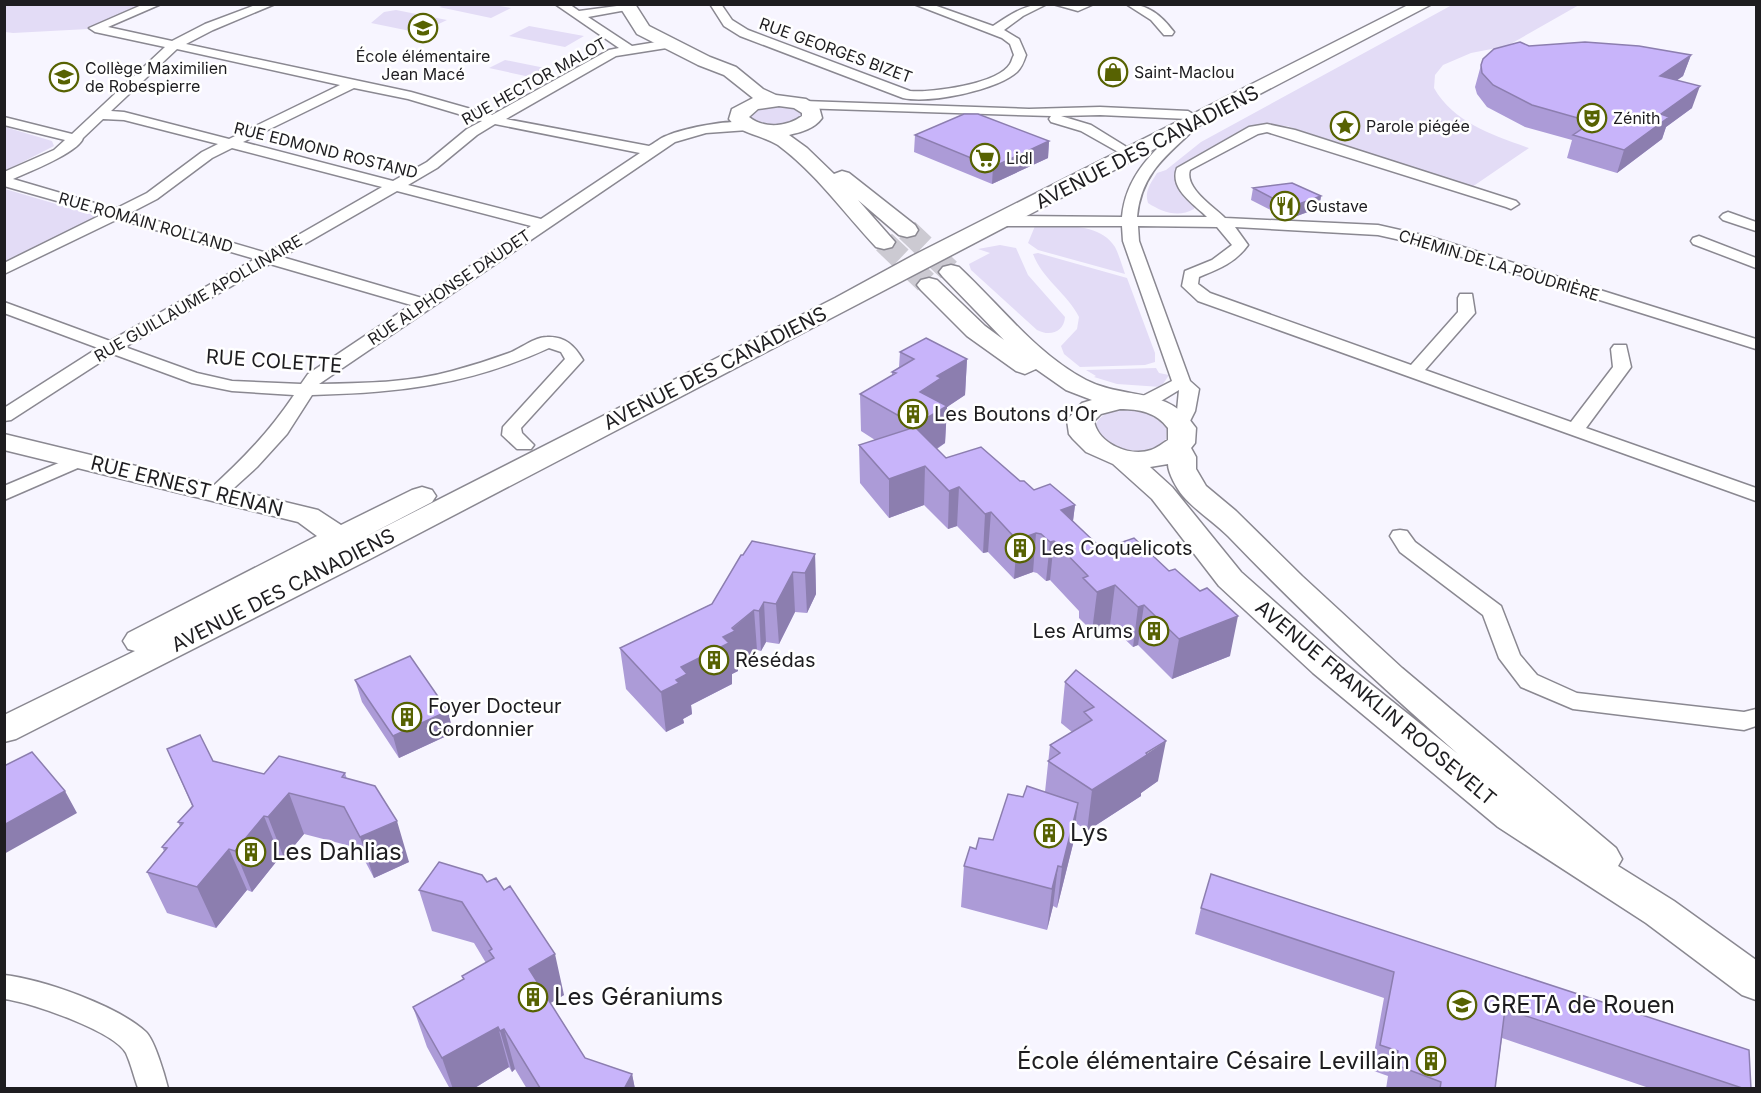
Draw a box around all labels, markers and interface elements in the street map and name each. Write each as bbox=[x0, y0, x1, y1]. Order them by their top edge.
school or university icon: École élémentaire Jean Macé bbox=[407, 12, 439, 44]
street label: RUE GEORGES BIZET bbox=[757, 13, 915, 87]
street label: RUE HECTOR MALOT bbox=[458, 33, 610, 129]
place label: École élémentaire Jean Macé bbox=[356, 46, 490, 84]
shop icon: Saint-Maclou bbox=[1097, 56, 1129, 88]
place label: Collège Maximilien de Robespierre bbox=[85, 58, 227, 96]
school or university icon: Collège Maximilien de Robespierre bbox=[48, 61, 80, 93]
place label: Saint-Maclou bbox=[1134, 62, 1234, 82]
street label: AVENUE DES CANADIENS bbox=[1031, 80, 1263, 214]
theatre icon: Zénith bbox=[1576, 102, 1608, 134]
place label: Zénith bbox=[1613, 108, 1660, 128]
place icon: Parole piégée bbox=[1329, 110, 1361, 142]
place label: Parole piégée bbox=[1366, 116, 1470, 136]
street label: RUE EDMOND ROSTAND bbox=[232, 117, 420, 183]
supermarket icon: Lidl bbox=[969, 142, 1001, 174]
place label: Lidl bbox=[1006, 148, 1033, 168]
street label: RUE ROMAIN ROLLAND bbox=[57, 188, 235, 256]
restaurant icon: Gustave bbox=[1269, 190, 1301, 222]
place label: Gustave bbox=[1306, 196, 1368, 216]
street label: RUE ALPHONSE DAUDET bbox=[364, 225, 534, 349]
street label: CHEMIN DE LA POUDRIÈRE bbox=[1396, 225, 1602, 305]
street label: RUE GUILLAUME APOLLINAIRE bbox=[90, 230, 306, 366]
street label: AVENUE DES CANADIENS bbox=[599, 301, 831, 435]
street label: RUE COLETTE bbox=[205, 344, 343, 378]
building icon: Les Boutons d'Or bbox=[897, 398, 929, 430]
place label: Les Boutons d'Or bbox=[934, 402, 1098, 426]
street label: RUE ERNEST RENAN bbox=[88, 450, 286, 522]
street label: AVENUE DES CANADIENS bbox=[167, 523, 399, 657]
building icon: Les Coquelicots bbox=[1004, 532, 1036, 564]
place label: Les Coquelicots bbox=[1041, 536, 1193, 560]
street label: AVENUE FRANKLIN ROOSEVELT bbox=[1251, 595, 1501, 811]
building icon: Les Arums bbox=[1138, 615, 1170, 647]
place label: Les Arums bbox=[1033, 619, 1133, 643]
building icon: Résédas bbox=[698, 644, 730, 676]
place label: Résédas bbox=[735, 648, 816, 672]
place label: Foyer Docteur Cordonnier bbox=[428, 694, 562, 741]
building icon: Foyer Docteur Cordonnier bbox=[391, 701, 423, 733]
building icon: Lys bbox=[1033, 817, 1065, 849]
place label: Lys bbox=[1070, 818, 1108, 847]
building icon: Les Dahlias bbox=[235, 836, 267, 868]
place label: Les Dahlias bbox=[272, 837, 402, 866]
building icon: Les Géraniums bbox=[517, 981, 549, 1013]
place label: Les Géraniums bbox=[554, 982, 723, 1011]
school or university icon: GRETA de Rouen bbox=[1446, 989, 1478, 1021]
place label: GRETA de Rouen bbox=[1483, 990, 1675, 1019]
place label: École élémentaire Césaire Levillain bbox=[1017, 1045, 1410, 1075]
building icon: École élémentaire Césaire Levillain bbox=[1415, 1045, 1447, 1077]

